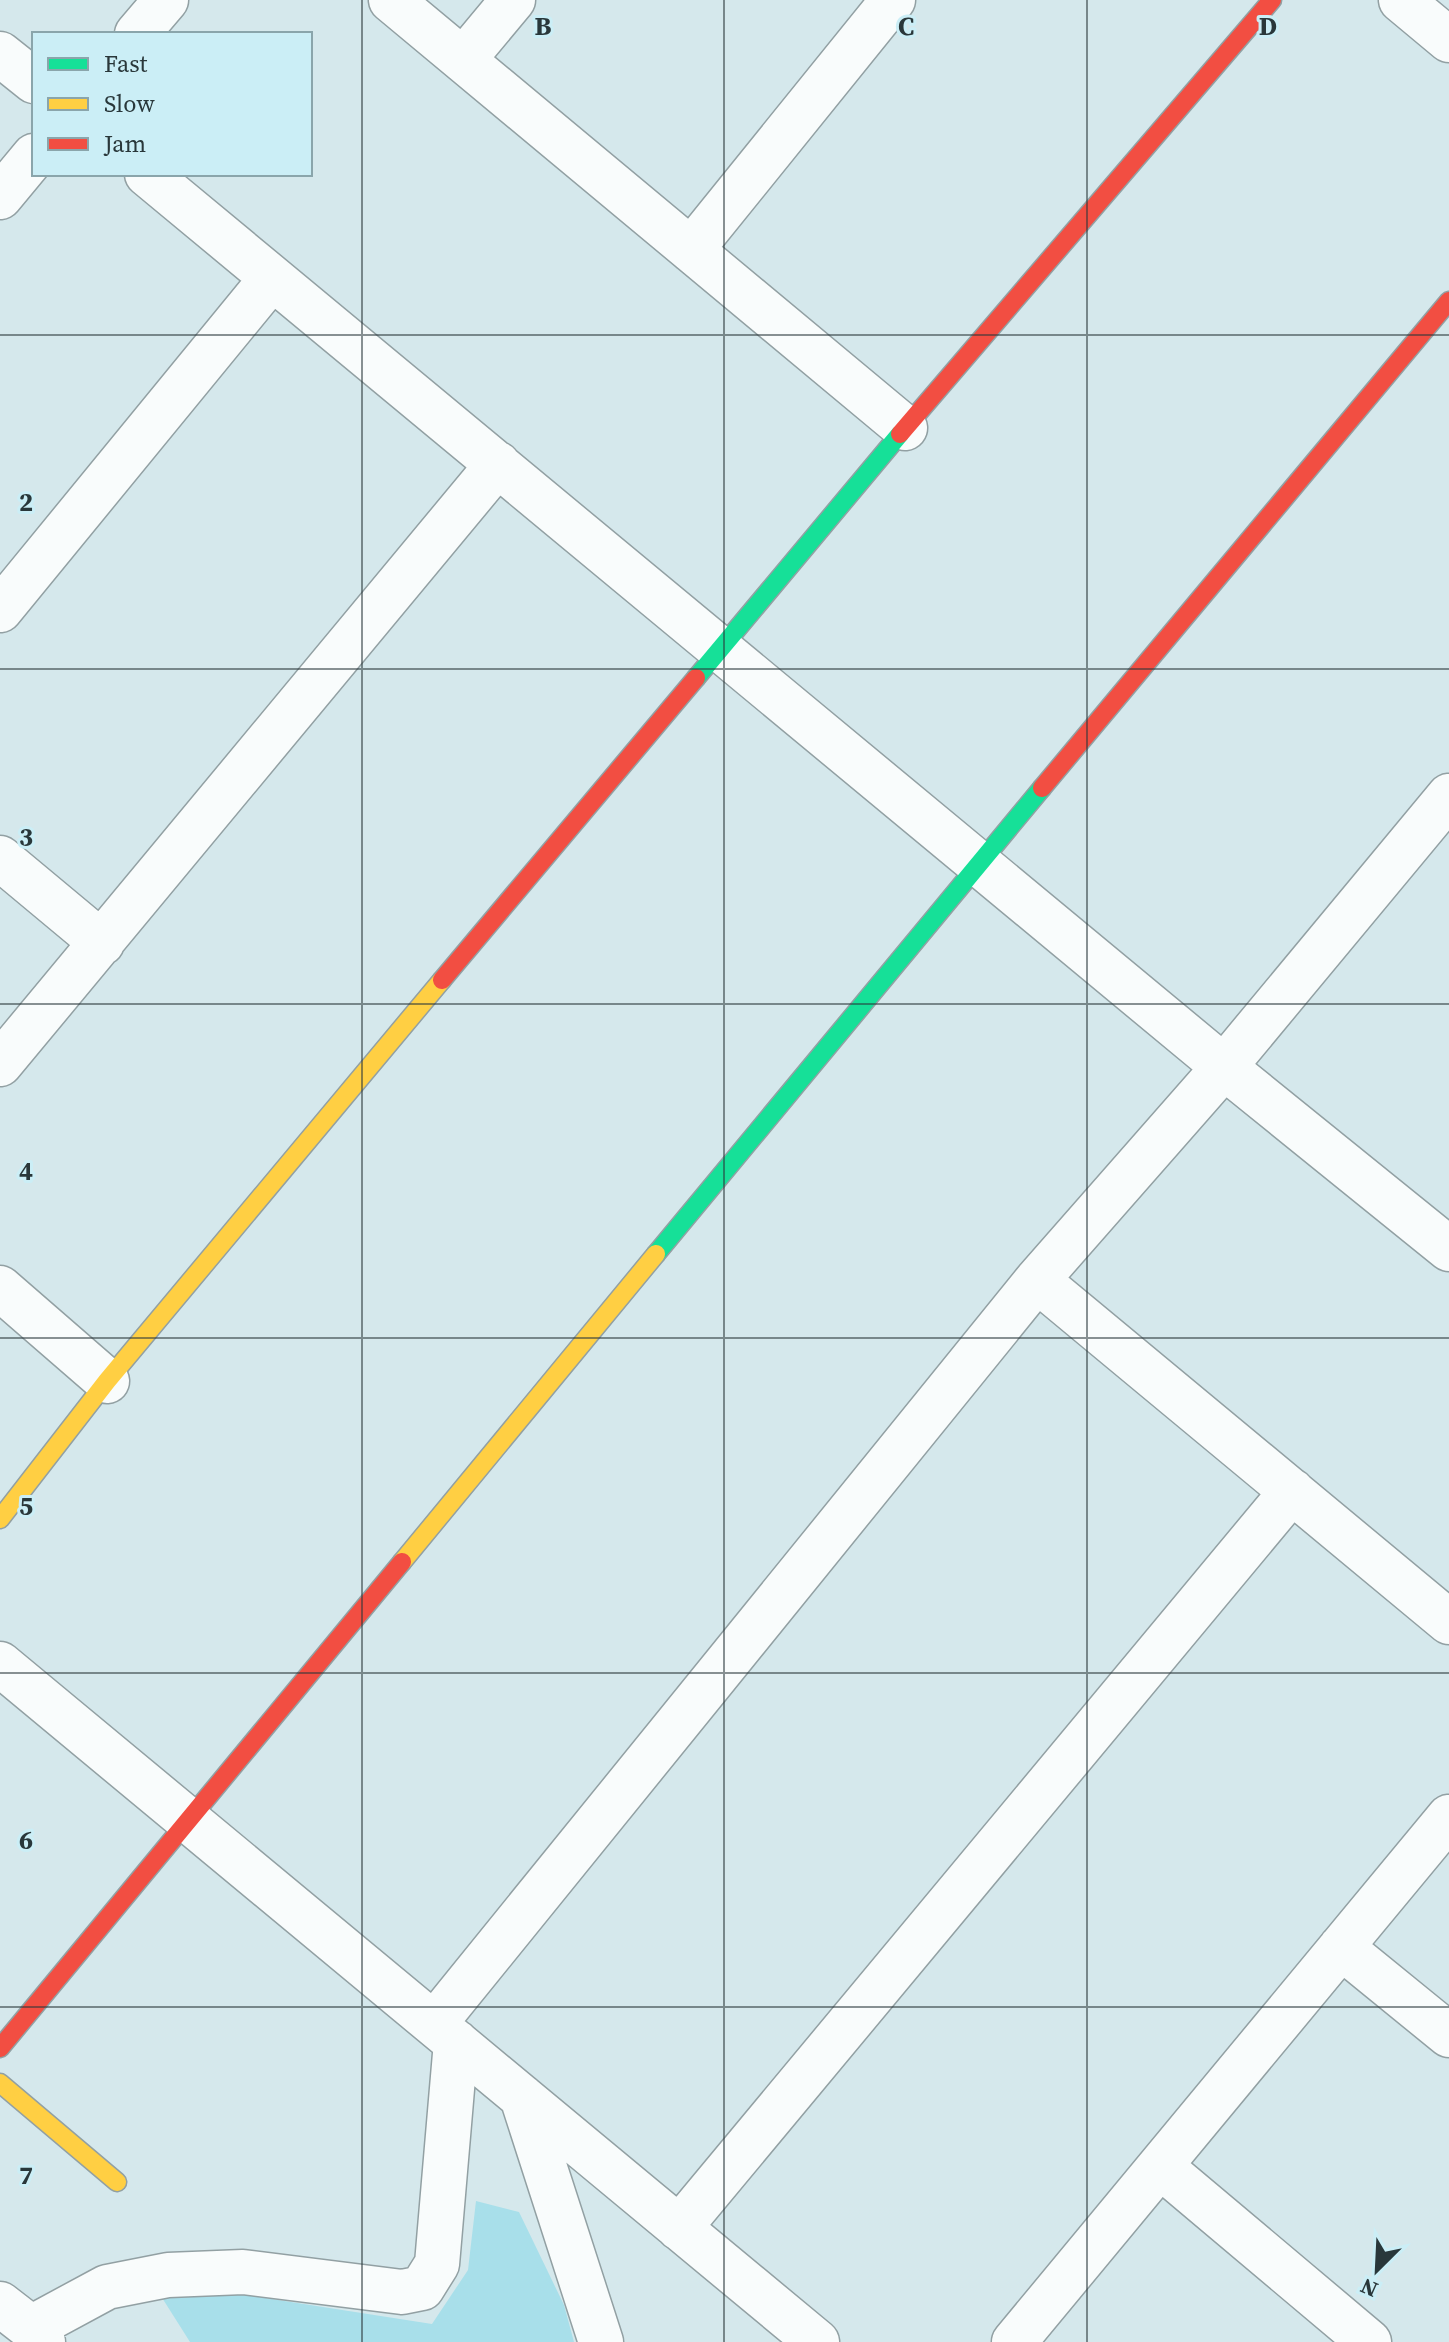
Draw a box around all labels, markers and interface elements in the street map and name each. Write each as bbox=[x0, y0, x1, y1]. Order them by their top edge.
text: B bbox=[535, 8, 552, 44]
text: C bbox=[898, 8, 914, 44]
text: D bbox=[1259, 8, 1277, 44]
legend bbox=[32, 32, 312, 176]
text: Fast bbox=[104, 47, 148, 80]
text: Slow bbox=[104, 87, 155, 120]
text: Jam bbox=[103, 127, 146, 160]
text: 2 bbox=[19, 484, 33, 520]
text: 3 bbox=[19, 819, 33, 855]
text: 4 bbox=[19, 1153, 33, 1189]
text: 5 bbox=[19, 1488, 33, 1524]
text: 6 bbox=[19, 1822, 33, 1858]
text: 7 bbox=[19, 2157, 33, 2193]
north arrow bbox=[1337, 2230, 1417, 2310]
text: N bbox=[1355, 2271, 1382, 2305]

